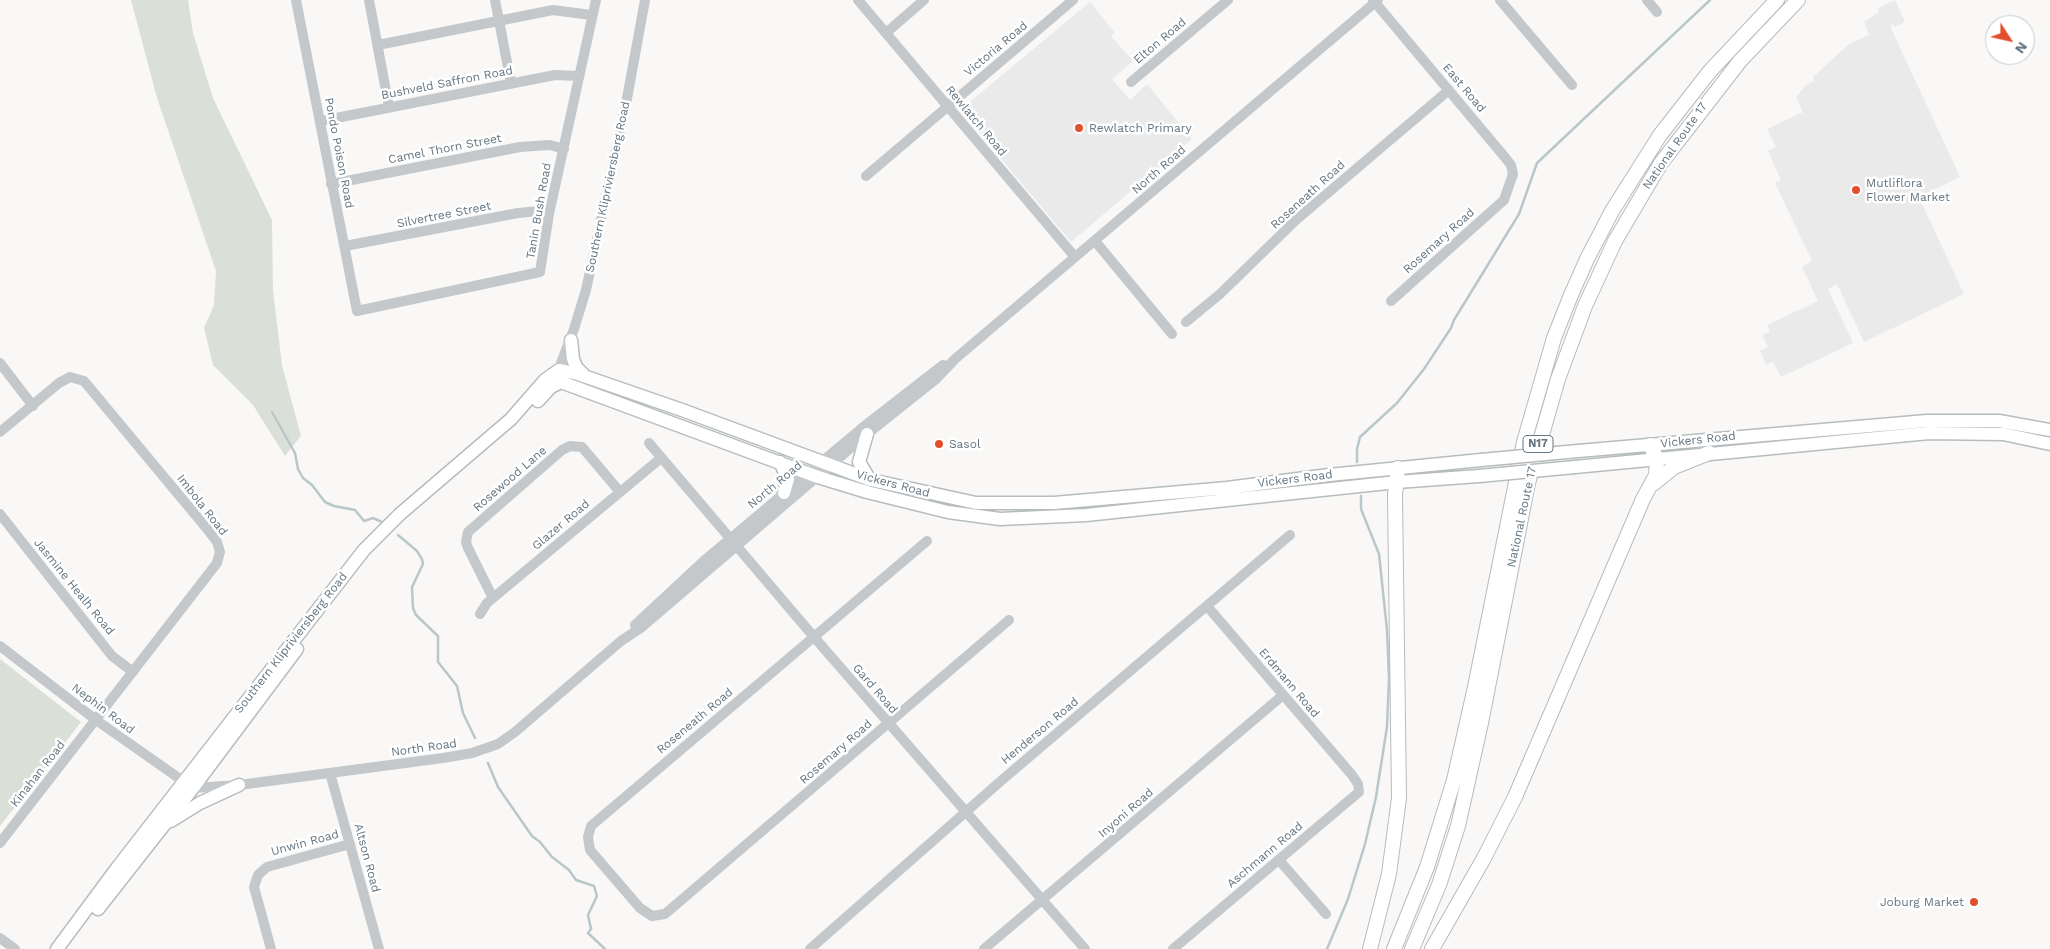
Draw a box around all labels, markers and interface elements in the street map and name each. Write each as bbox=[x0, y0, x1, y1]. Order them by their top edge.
street label: Elton Road bbox=[1131, 15, 1189, 67]
north arrow bbox=[1985, 15, 2035, 65]
street label: Victoria Road bbox=[961, 18, 1031, 80]
text: N bbox=[2012, 39, 2031, 57]
street label: East Road bbox=[1439, 61, 1489, 115]
street label: Bushveld Saffron Road bbox=[380, 63, 514, 103]
street label: Rewlatch Road bbox=[942, 83, 1010, 159]
street label: Pondo Poison Road bbox=[321, 96, 357, 210]
street label: Southern Klipriviersberg Road bbox=[583, 100, 633, 274]
street label: National Route 17 bbox=[1640, 100, 1710, 192]
place label: Rewlatch Primary bbox=[1089, 121, 1192, 135]
marker: Rewlatch Primary bbox=[1073, 122, 1085, 134]
street label: Camel Thorn Street bbox=[387, 131, 503, 167]
street label: North Road bbox=[1129, 143, 1189, 197]
street label: Roseneath Road bbox=[1268, 158, 1348, 232]
street label: Tanin Bush Road bbox=[523, 162, 555, 260]
place label: Mutliflora Flower Market bbox=[1866, 176, 1950, 204]
marker: Mutliflora Flower Market bbox=[1850, 184, 1862, 196]
street label: Silvertree Street bbox=[396, 199, 492, 231]
street label: Rosemary Road bbox=[1400, 205, 1478, 277]
street label: Vickers Road bbox=[1660, 429, 1736, 451]
road number: N17 bbox=[1523, 436, 1553, 452]
place label: Sasol bbox=[949, 437, 981, 451]
marker: Sasol bbox=[933, 438, 945, 450]
street label: Rosewood Lane bbox=[470, 443, 550, 515]
street label: North Road bbox=[745, 458, 805, 512]
street label: National Route 17 bbox=[1504, 465, 1540, 569]
street label: Vickers Road bbox=[855, 467, 931, 501]
street label: Vickers Road bbox=[1257, 467, 1333, 491]
street label: Imbola Road bbox=[174, 472, 230, 538]
street label: Glazer Road bbox=[529, 497, 593, 553]
street label: Jasmine Healh Road bbox=[31, 536, 117, 638]
street label: Southern Klipriviersberg Road bbox=[232, 570, 350, 716]
street label: Erdmann Road bbox=[1256, 645, 1322, 721]
street label: Gard Road bbox=[850, 661, 900, 717]
street label: Nephin Road bbox=[69, 681, 137, 737]
street label: Roseneath Road bbox=[654, 685, 736, 757]
street label: Henderson Road bbox=[998, 694, 1082, 768]
street label: Rosemary Road bbox=[797, 717, 875, 787]
street label: North Road bbox=[390, 736, 458, 760]
street label: Kinahan Road bbox=[8, 738, 68, 810]
street label: Inyoni Road bbox=[1096, 785, 1156, 841]
street label: Aschmann Road bbox=[1224, 819, 1306, 891]
street label: Altson Road bbox=[351, 822, 383, 894]
street label: Unwin Road bbox=[269, 827, 341, 859]
place label: Joburg Market bbox=[1880, 895, 1964, 909]
marker: Joburg Market bbox=[1968, 896, 1980, 908]

